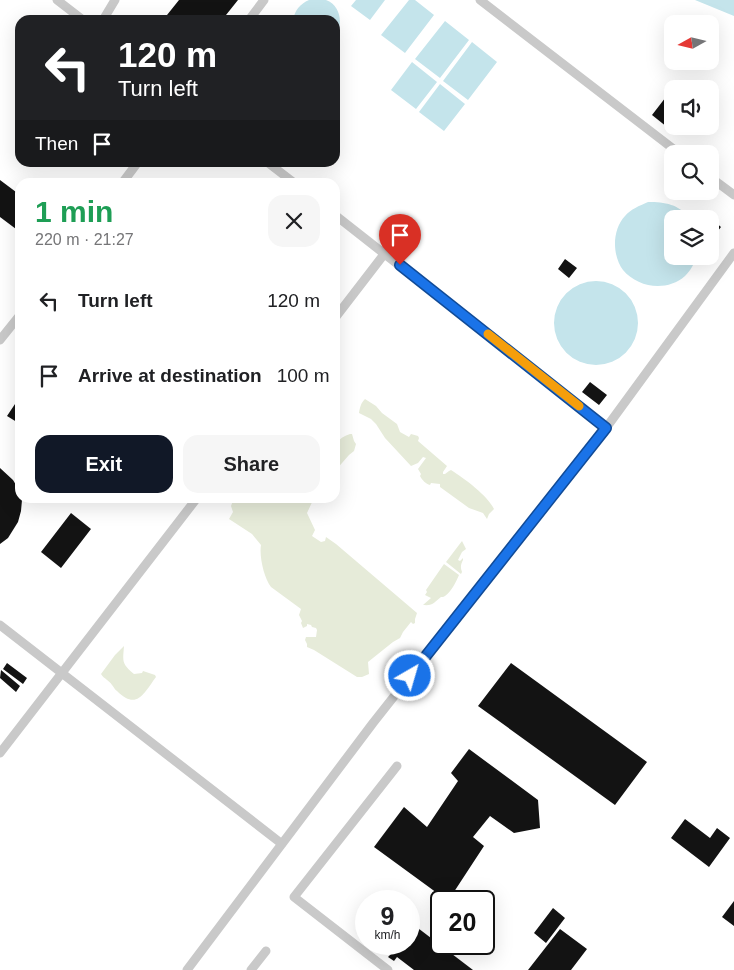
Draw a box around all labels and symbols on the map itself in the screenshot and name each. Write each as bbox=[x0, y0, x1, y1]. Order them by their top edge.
north arrow bbox=[664, 15, 719, 70]
pin bbox=[379, 214, 421, 265]
position arrow bbox=[383, 649, 435, 701]
speed limit sign: 20 bbox=[430, 890, 495, 955]

